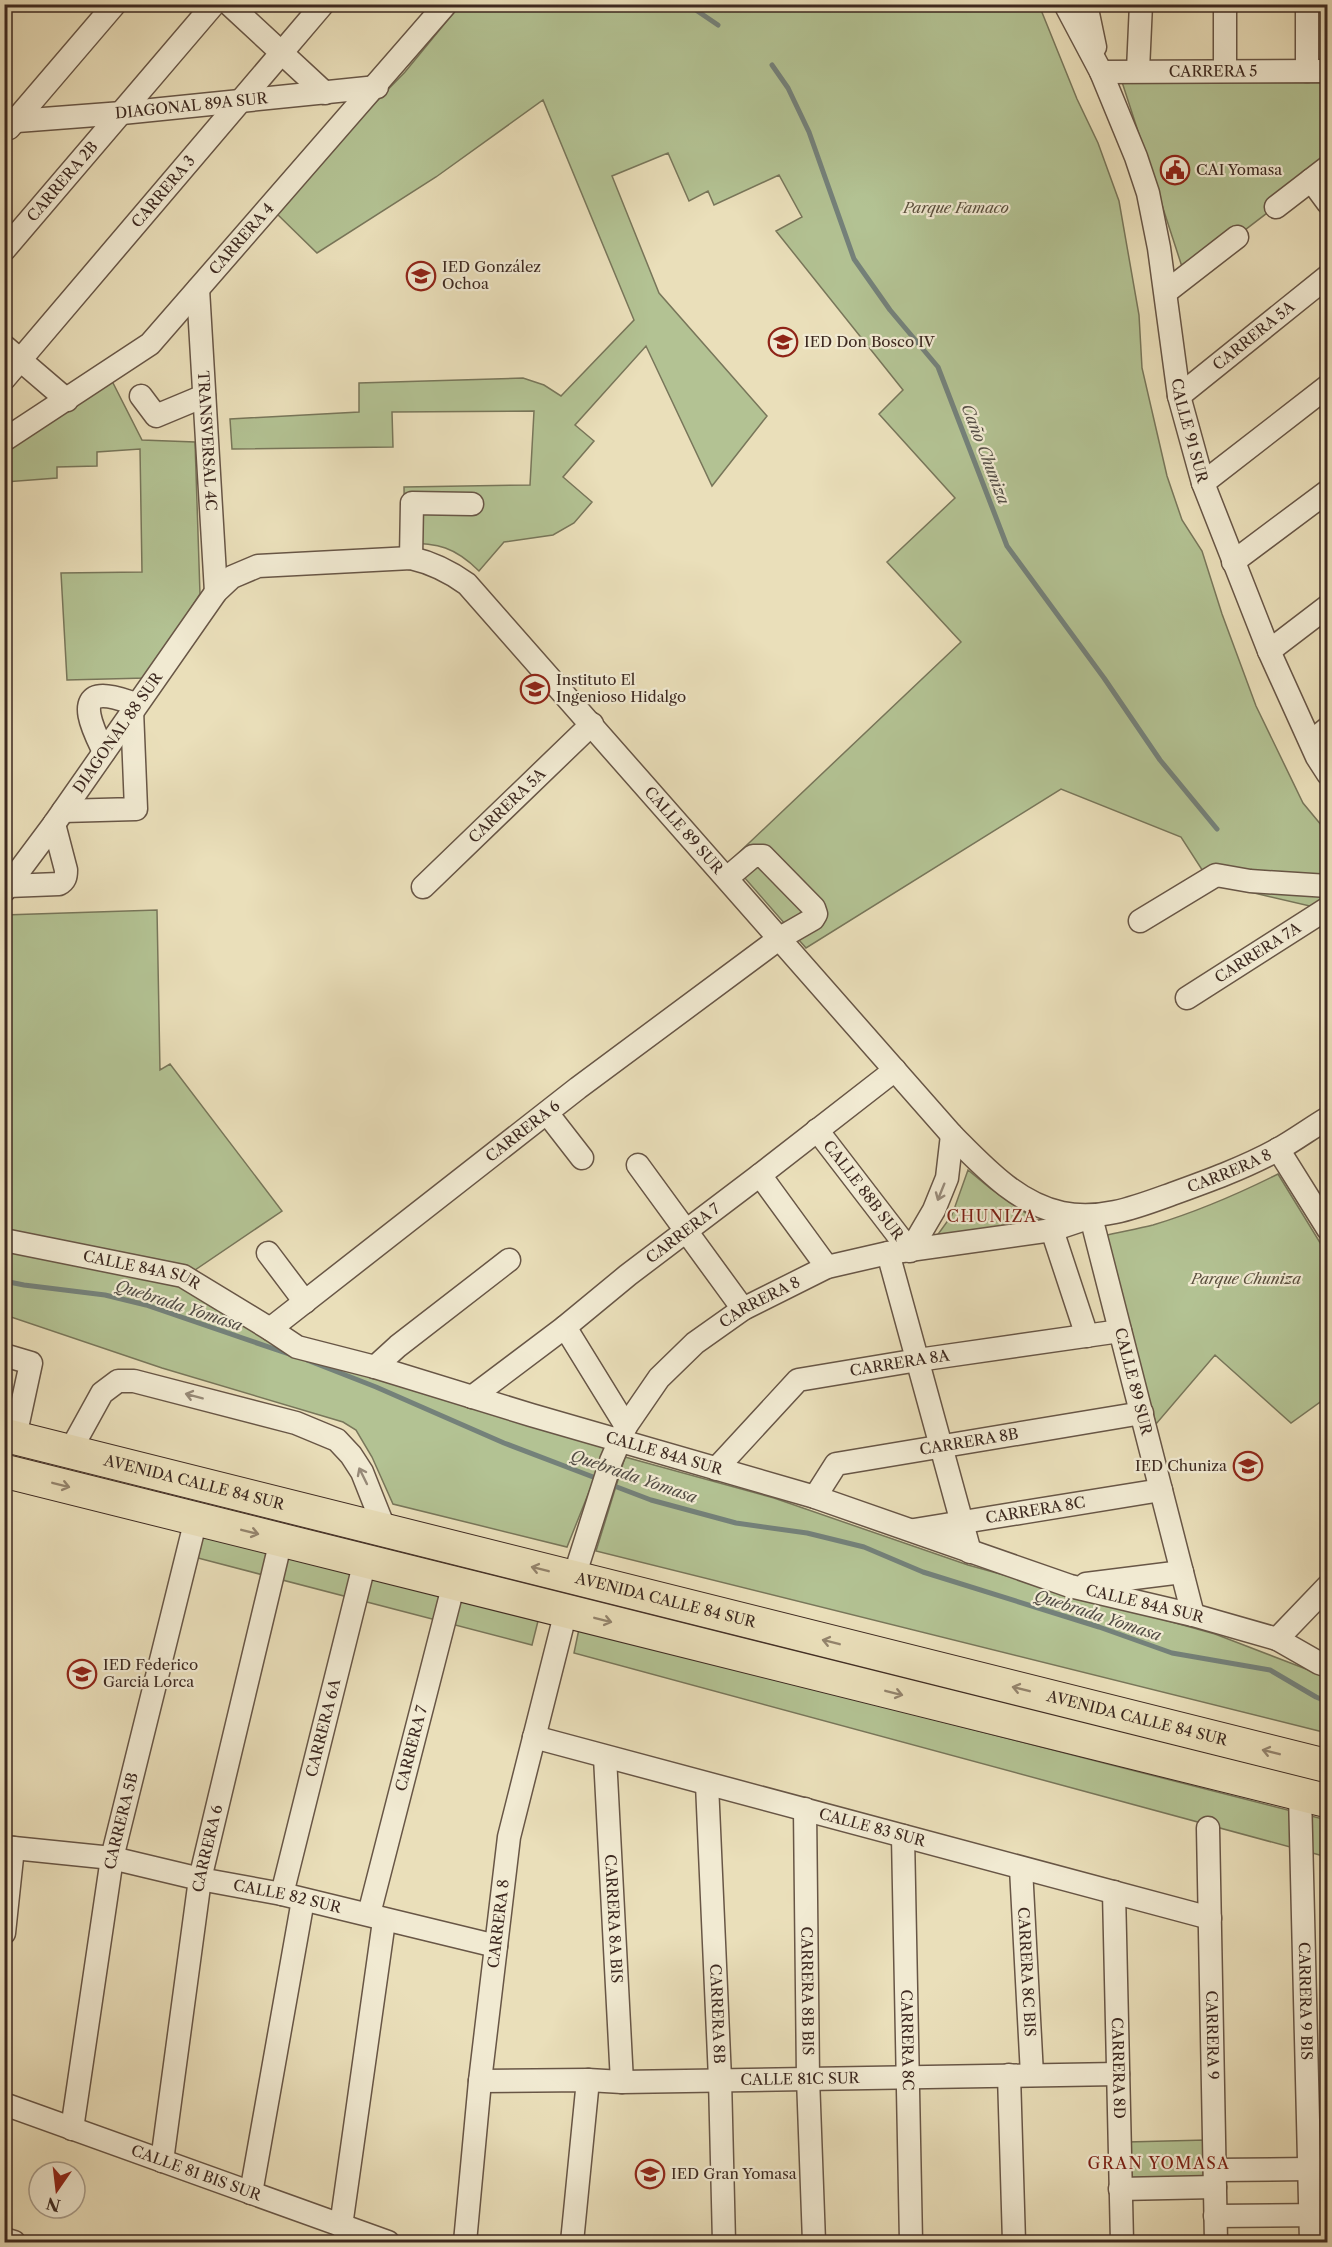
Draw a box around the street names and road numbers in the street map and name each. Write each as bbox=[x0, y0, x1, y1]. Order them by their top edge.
street label: CARRERA 5 bbox=[1169, 61, 1257, 81]
street label: DIAGONAL 89A SUR bbox=[114, 88, 269, 122]
street label: CARRERA 2B bbox=[22, 137, 102, 225]
street label: CARRERA 3 bbox=[127, 151, 199, 231]
street label: CARRERA 4 bbox=[205, 199, 278, 278]
street label: CARRERA 5A bbox=[1209, 296, 1299, 374]
street label: TRANSVERSAL 4C bbox=[194, 370, 221, 511]
street label: CALLE 91 SUR bbox=[1168, 377, 1213, 486]
street label: DIAGONAL 88 SUR bbox=[69, 667, 167, 796]
street label: CARRERA 5A bbox=[464, 763, 550, 847]
street label: CALLE 89 SUR bbox=[641, 782, 728, 878]
street label: CARRERA 7A bbox=[1211, 917, 1305, 987]
street label: CARRERA 6 bbox=[481, 1096, 564, 1166]
street label: CALLE 88B SUR bbox=[819, 1136, 909, 1244]
street label: CARRERA 8 bbox=[1185, 1145, 1275, 1197]
street label: CARRERA 7 bbox=[642, 1199, 724, 1267]
street label: CALLE 84A SUR bbox=[81, 1246, 205, 1294]
street label: CARRERA 8 bbox=[715, 1272, 803, 1332]
street label: CALLE 89 SUR bbox=[1111, 1326, 1157, 1438]
street label: CARRERA 8A bbox=[848, 1345, 951, 1380]
street label: CARRERA 8B bbox=[918, 1424, 1020, 1459]
street label: CALLE 84A SUR bbox=[604, 1427, 726, 1479]
street label: AVENIDA CALLE 84 SUR bbox=[101, 1450, 287, 1514]
street label: CARRERA 8C bbox=[984, 1492, 1087, 1527]
street label: AVENIDA CALLE 84 SUR bbox=[573, 1568, 759, 1632]
street label: CALLE 84A SUR bbox=[1084, 1580, 1207, 1627]
street label: CARRERA 6A bbox=[302, 1676, 344, 1779]
street label: AVENIDA CALLE 84 SUR bbox=[1044, 1686, 1230, 1750]
street label: CARRERA 7 bbox=[391, 1703, 431, 1793]
street label: CARRERA 5B bbox=[100, 1771, 142, 1871]
street label: CARRERA 6 bbox=[188, 1802, 226, 1893]
street label: CALLE 83 SUR bbox=[817, 1804, 929, 1851]
street label: CARRERA 8A BIS bbox=[601, 1854, 627, 1984]
street label: CALLE 82 SUR bbox=[232, 1875, 344, 1917]
street label: CARRERA 8 bbox=[483, 1878, 513, 1969]
street label: CARRERA 8C BIS bbox=[1014, 1906, 1040, 2037]
street label: CARRERA 8B BIS bbox=[797, 1926, 818, 2056]
street label: CARRERA 9 BIS bbox=[1295, 1942, 1317, 2060]
street label: CARRERA 8B bbox=[706, 1963, 729, 2064]
street label: CARRERA 8C bbox=[897, 1989, 918, 2091]
street label: CARRERA 9 bbox=[1202, 1990, 1223, 2080]
street label: CARRERA 8D bbox=[1108, 2017, 1129, 2119]
street label: CALLE 81C SUR bbox=[740, 2068, 861, 2089]
street label: CALLE 81 BIS SUR bbox=[129, 2140, 265, 2205]

